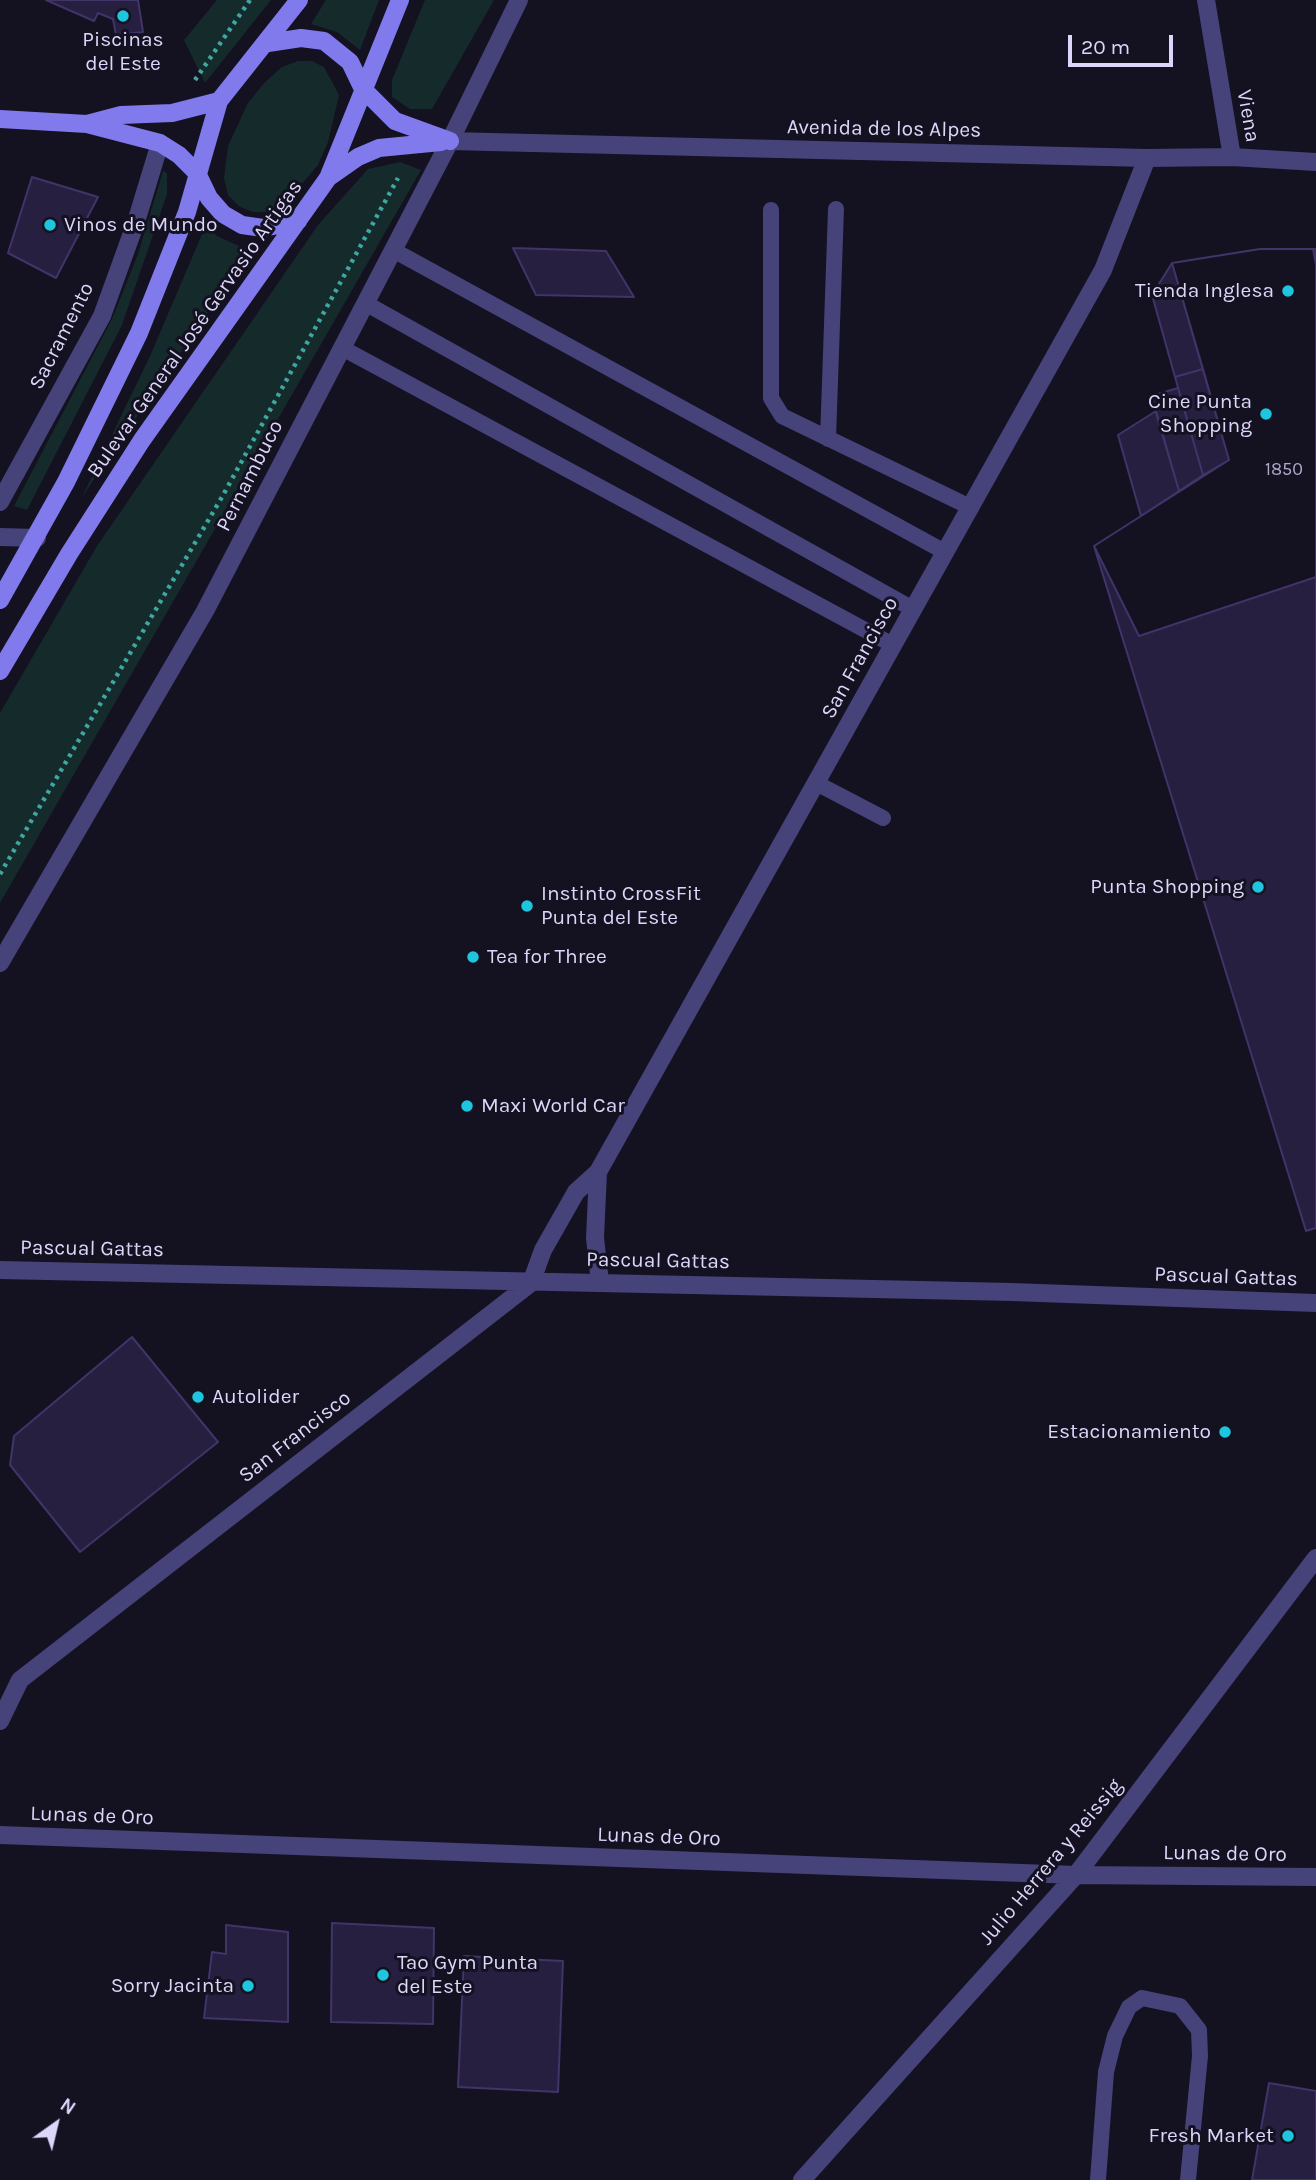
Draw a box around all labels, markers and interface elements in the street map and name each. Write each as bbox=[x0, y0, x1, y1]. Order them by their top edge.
marker: Piscinas del Este bbox=[115, 8, 131, 24]
scale bar bbox=[1071, 21, 1176, 65]
place label: Piscinas del Este bbox=[82, 27, 164, 77]
text: 20 m bbox=[1081, 35, 1130, 59]
street label: Viena bbox=[1231, 88, 1265, 144]
street label: Avenida de los Alpes bbox=[787, 115, 981, 143]
street label: Bulevar General José Gervasio Artigas bbox=[82, 175, 308, 483]
place label: Vinos de Mundo bbox=[64, 212, 218, 238]
marker: Vinos de Mundo bbox=[42, 217, 58, 233]
street label: Sacramento bbox=[24, 278, 100, 394]
place label: Tienda Inglesa bbox=[1135, 278, 1274, 304]
marker: Tienda Inglesa bbox=[1280, 283, 1296, 299]
place label: Cine Punta Shopping bbox=[1148, 389, 1252, 439]
marker: Cine Punta Shopping bbox=[1258, 406, 1274, 422]
street label: Pernambuco bbox=[211, 416, 289, 536]
house number: 1850 bbox=[1265, 459, 1303, 481]
street label: San Francisco bbox=[816, 593, 904, 723]
place label: Punta Shopping bbox=[1090, 874, 1244, 900]
marker: Punta Shopping bbox=[1250, 879, 1266, 895]
place label: Instinto CrossFit Punta del Este bbox=[541, 881, 701, 931]
marker: Instinto CrossFit Punta del Este bbox=[519, 898, 535, 914]
place label: Tea for Three bbox=[487, 944, 607, 970]
marker: Tea for Three bbox=[465, 949, 481, 965]
place label: Maxi World Car bbox=[481, 1093, 625, 1119]
marker: Maxi World Car bbox=[459, 1098, 475, 1114]
street label: Pascual Gattas bbox=[20, 1235, 164, 1263]
street label: Pascual Gattas bbox=[586, 1247, 730, 1275]
street label: Pascual Gattas bbox=[1154, 1262, 1298, 1292]
place label: Autolider bbox=[212, 1384, 299, 1410]
street label: San Francisco bbox=[234, 1385, 356, 1489]
marker: Autolider bbox=[190, 1389, 206, 1405]
place label: Estacionamiento bbox=[1047, 1419, 1211, 1445]
marker: Estacionamiento bbox=[1217, 1424, 1233, 1440]
street label: Julio Herrera y Reissig bbox=[974, 1774, 1128, 1950]
street label: Lunas de Oro bbox=[30, 1801, 154, 1831]
street label: Lunas de Oro bbox=[597, 1822, 721, 1852]
street label: Lunas de Oro bbox=[1163, 1840, 1287, 1868]
place label: Tao Gym Punta del Este bbox=[397, 1950, 538, 2000]
marker: Tao Gym Punta del Este bbox=[375, 1967, 391, 1983]
place label: Sorry Jacinta bbox=[111, 1973, 234, 1999]
marker: Sorry Jacinta bbox=[240, 1978, 256, 1994]
north arrow bbox=[21, 2089, 91, 2159]
text: N bbox=[56, 2094, 80, 2120]
place label: Fresh Market bbox=[1148, 2123, 1274, 2149]
marker: Fresh Market bbox=[1280, 2128, 1296, 2144]

